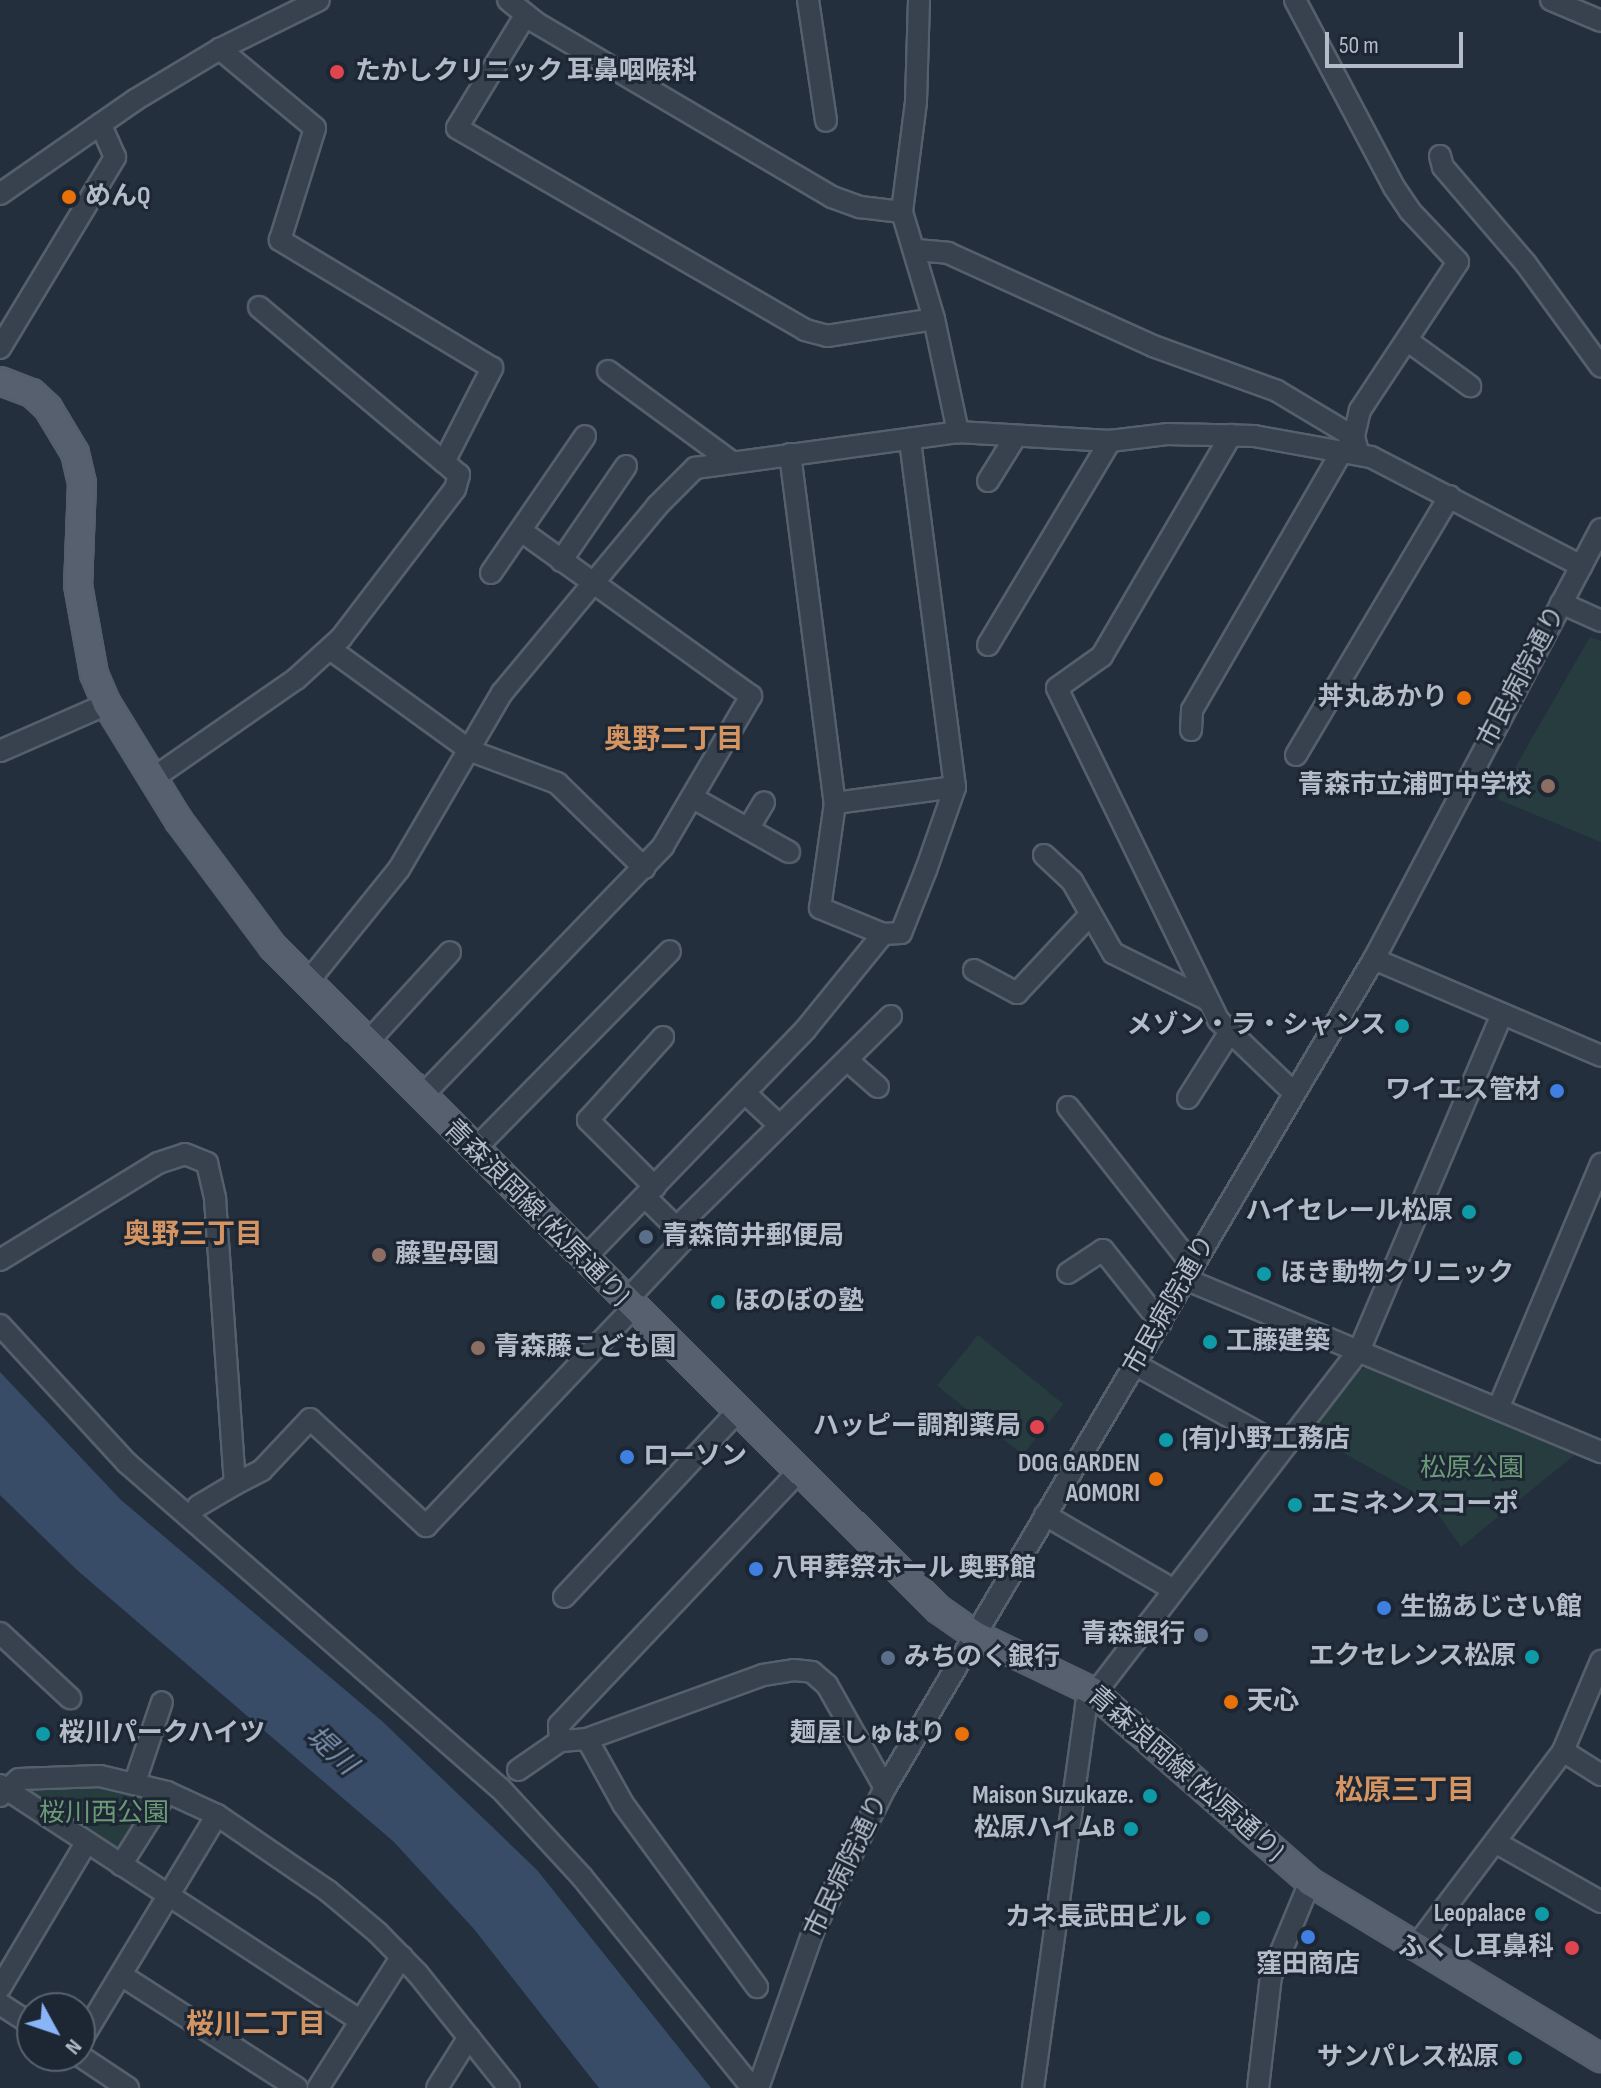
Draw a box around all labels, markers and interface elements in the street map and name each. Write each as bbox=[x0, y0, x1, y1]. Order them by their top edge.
scale bar bbox=[1329, 16, 1467, 66]
text: 50 m bbox=[1339, 31, 1379, 60]
place label: たかしクリニック 耳鼻咽喉科 bbox=[355, 56, 697, 88]
marker: たかしクリニック 耳鼻咽喉科 bbox=[326, 61, 348, 83]
place label: めんQ bbox=[85, 181, 151, 213]
marker: めんQ bbox=[60, 188, 78, 206]
street label: 市民病院通り bbox=[1472, 601, 1572, 753]
place label: 丼丸あかり bbox=[1318, 682, 1448, 714]
marker: 丼丸あかり bbox=[1455, 689, 1473, 707]
district label: 奥野二丁目 bbox=[604, 723, 744, 757]
place label: 青森市立浦町中学校 bbox=[1298, 770, 1532, 802]
marker: 青森市立浦町中学校 bbox=[1539, 777, 1557, 795]
place label: メゾン・ラ・シャンス bbox=[1126, 1010, 1386, 1042]
marker: メゾン・ラ・シャンス bbox=[1393, 1017, 1411, 1035]
place label: ワイエス管材 bbox=[1385, 1075, 1541, 1107]
marker: ワイエス管材 bbox=[1548, 1082, 1566, 1100]
street label: 青森浪岡線 (松原通り) bbox=[437, 1114, 635, 1312]
place label: ハイセレール松原 bbox=[1245, 1196, 1453, 1228]
marker: ハイセレール松原 bbox=[1460, 1203, 1478, 1221]
district label: 奥野三丁目 bbox=[123, 1218, 263, 1252]
place label: 青森筒井郵便局 bbox=[662, 1221, 844, 1253]
marker: 青森筒井郵便局 bbox=[637, 1228, 655, 1246]
street label: 市民病院通り bbox=[1117, 1230, 1223, 1380]
place label: 藤聖母園 bbox=[395, 1239, 499, 1271]
marker: 藤聖母園 bbox=[370, 1246, 388, 1264]
place label: ほき動物クリニック bbox=[1280, 1258, 1514, 1290]
marker: ほき動物クリニック bbox=[1255, 1265, 1273, 1283]
place label: ほのぼの塾 bbox=[734, 1286, 864, 1318]
marker: ほのぼの塾 bbox=[709, 1293, 727, 1311]
place label: 工藤建築 bbox=[1226, 1326, 1330, 1358]
place label: 青森藤こども園 bbox=[494, 1332, 676, 1364]
marker: 工藤建築 bbox=[1201, 1333, 1219, 1351]
marker: 青森藤こども園 bbox=[469, 1339, 487, 1357]
place label: ハッピー調剤薬局 bbox=[813, 1411, 1021, 1443]
marker: ハッピー調剤薬局 bbox=[1028, 1418, 1046, 1436]
place label: (有)小野工務店 bbox=[1182, 1424, 1350, 1456]
marker: (有)小野工務店 bbox=[1157, 1431, 1175, 1449]
place label: ローソン bbox=[643, 1441, 747, 1473]
marker: ローソン bbox=[618, 1448, 636, 1466]
place label: DOG GARDEN AOMORI bbox=[1018, 1448, 1140, 1510]
park label: 松原公園 bbox=[1420, 1453, 1524, 1485]
marker: DOG GARDEN AOMORI bbox=[1147, 1470, 1165, 1488]
place label: エミネンスコーポ bbox=[1311, 1489, 1519, 1521]
marker: エミネンスコーポ bbox=[1286, 1496, 1304, 1514]
place label: 八甲葬祭ホール 奥野館 bbox=[772, 1553, 1036, 1585]
marker: 八甲葬祭ホール 奥野館 bbox=[747, 1560, 765, 1578]
place label: 生協あじさい館 bbox=[1400, 1592, 1582, 1624]
marker: 生協あじさい館 bbox=[1375, 1599, 1393, 1617]
place label: 青森銀行 bbox=[1081, 1619, 1185, 1651]
marker: 青森銀行 bbox=[1192, 1626, 1210, 1644]
place label: エクセレンス松原 bbox=[1308, 1641, 1516, 1673]
place label: みちのく銀行 bbox=[904, 1642, 1060, 1674]
marker: エクセレンス松原 bbox=[1523, 1648, 1541, 1666]
marker: みちのく銀行 bbox=[879, 1649, 897, 1667]
street label: 青森浪岡線 (松原通り) bbox=[1081, 1680, 1289, 1868]
place label: 天心 bbox=[1247, 1686, 1299, 1718]
marker: 天心 bbox=[1222, 1693, 1240, 1711]
place label: 桜川パークハイツ bbox=[59, 1718, 267, 1750]
place label: 麺屋しゅはり bbox=[790, 1718, 946, 1750]
water label: 堤川 bbox=[299, 1720, 363, 1782]
marker: 桜川パークハイツ bbox=[34, 1725, 52, 1743]
marker: 麺屋しゅはり bbox=[953, 1725, 971, 1743]
district label: 松原三丁目 bbox=[1335, 1774, 1475, 1808]
place label: Maison Suzukaze. bbox=[972, 1780, 1134, 1812]
marker: Maison Suzukaze. bbox=[1141, 1787, 1159, 1805]
street label: 市民病院通り bbox=[799, 1789, 895, 1943]
park label: 桜川西公園 bbox=[39, 1798, 169, 1830]
place label: 松原ハイムB bbox=[973, 1813, 1115, 1845]
marker: 松原ハイムB bbox=[1122, 1820, 1140, 1838]
place label: Leopalace bbox=[1434, 1898, 1526, 1930]
place label: カネ長武田ビル bbox=[1005, 1902, 1187, 1934]
marker: Leopalace bbox=[1533, 1905, 1551, 1923]
marker: カネ長武田ビル bbox=[1194, 1909, 1212, 1927]
marker: 窪田商店 bbox=[1299, 1928, 1317, 1946]
place label: ふくし耳鼻科 bbox=[1398, 1932, 1554, 1964]
marker: ふくし耳鼻科 bbox=[1561, 1937, 1583, 1959]
place label: 窪田商店 bbox=[1256, 1949, 1360, 1981]
north arrow bbox=[16, 1992, 96, 2072]
district label: 桜川二丁目 bbox=[186, 2008, 326, 2042]
text: N bbox=[59, 2033, 87, 2060]
place label: サンパレス松原 bbox=[1317, 2042, 1499, 2074]
marker: サンパレス松原 bbox=[1506, 2049, 1524, 2067]

